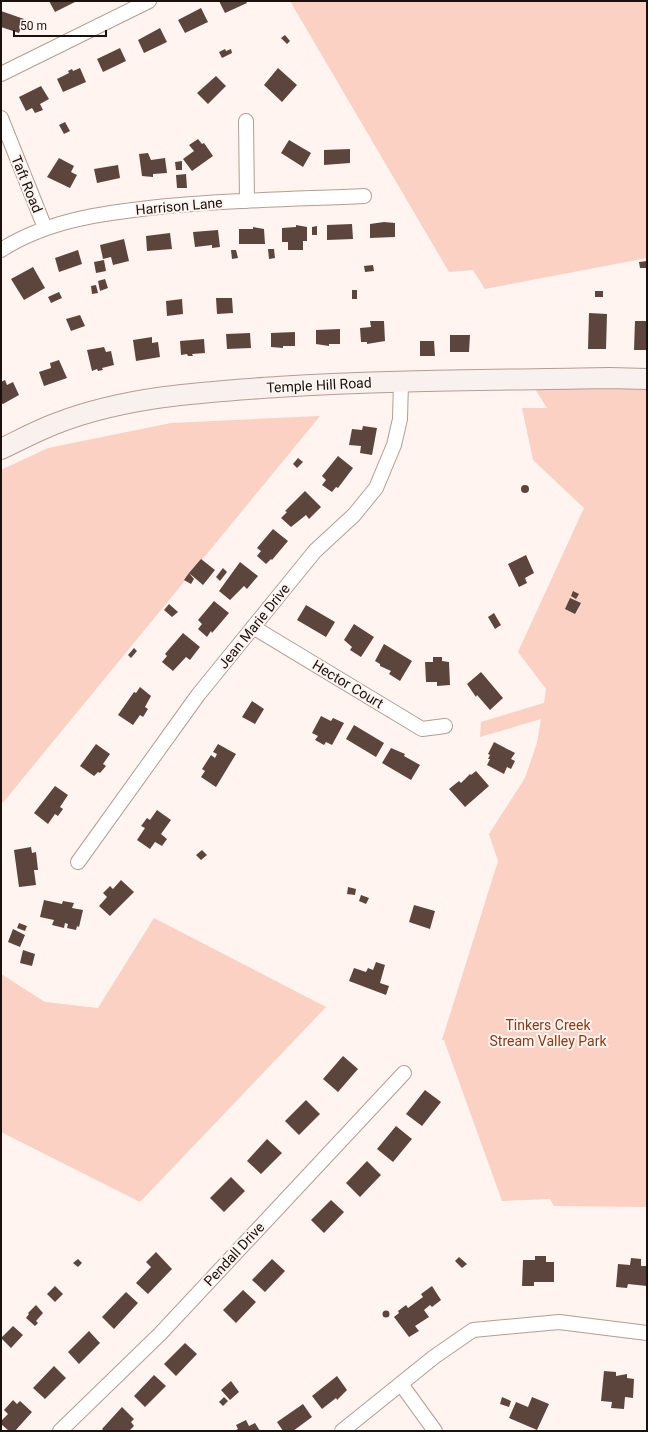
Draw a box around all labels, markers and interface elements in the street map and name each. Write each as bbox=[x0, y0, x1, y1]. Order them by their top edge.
scale bar bbox=[14, 12, 106, 38]
text: 50 m bbox=[20, 19, 47, 33]
street label: Taft Road bbox=[8, 153, 46, 215]
street label: Harrison Lane bbox=[135, 194, 223, 218]
street label: Temple Hill Road bbox=[266, 374, 372, 396]
street label: Jean Marie Drive bbox=[215, 580, 293, 672]
street label: Hector Court bbox=[310, 657, 387, 712]
park label: Tinkers Creek Stream Valley Park bbox=[490, 1017, 607, 1049]
street label: Pendall Drive bbox=[200, 1219, 268, 1289]

